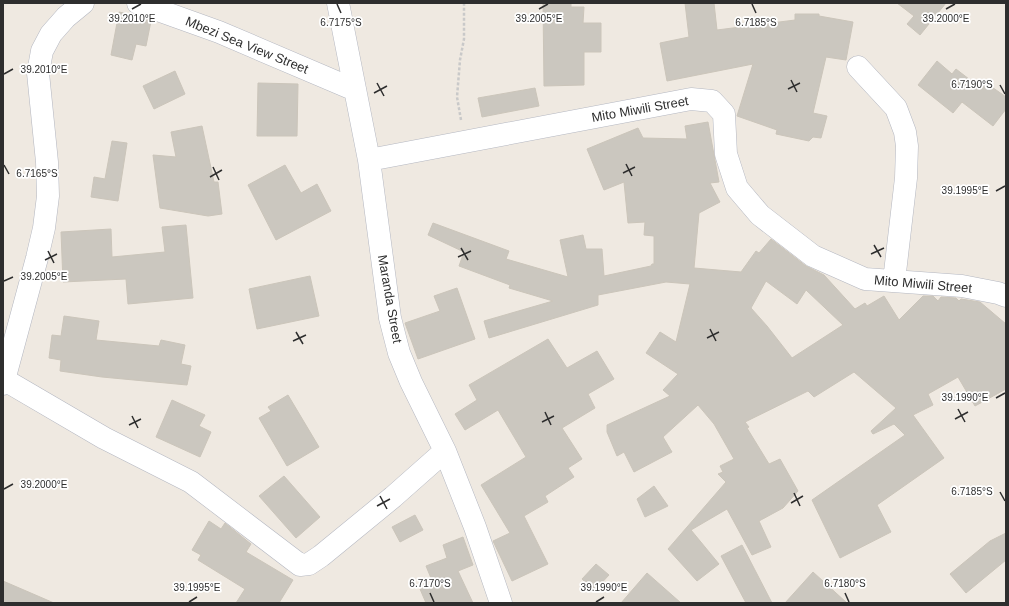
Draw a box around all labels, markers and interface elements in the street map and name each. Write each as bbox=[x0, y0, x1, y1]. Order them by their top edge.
text: 39.2010°E bbox=[109, 13, 156, 24]
street label: Mbezi Sea View Street bbox=[183, 13, 311, 77]
text: 39.2005°E bbox=[516, 13, 563, 24]
text: 39.2000°E bbox=[923, 13, 970, 24]
text: 6.7175°S bbox=[320, 17, 362, 28]
text: 6.7185°S bbox=[735, 17, 777, 28]
text: 39.2010°E bbox=[21, 64, 68, 75]
text: 6.7190°S bbox=[951, 79, 993, 90]
street label: Mito Miwili Street bbox=[590, 93, 690, 125]
text: 6.7165°S bbox=[16, 168, 58, 179]
text: 39.1995°E bbox=[942, 185, 989, 196]
street label: Maranda Street bbox=[375, 254, 405, 345]
text: 39.2005°E bbox=[21, 271, 68, 282]
street label: Mito Miwili Street bbox=[873, 272, 973, 296]
text: 39.1990°E bbox=[942, 392, 989, 403]
text: 39.2000°E bbox=[21, 479, 68, 490]
text: 6.7185°S bbox=[951, 486, 993, 497]
text: 6.7170°S bbox=[409, 578, 451, 589]
text: 6.7180°S bbox=[824, 578, 866, 589]
text: 39.1995°E bbox=[174, 582, 221, 593]
text: 39.1990°E bbox=[581, 582, 628, 593]

